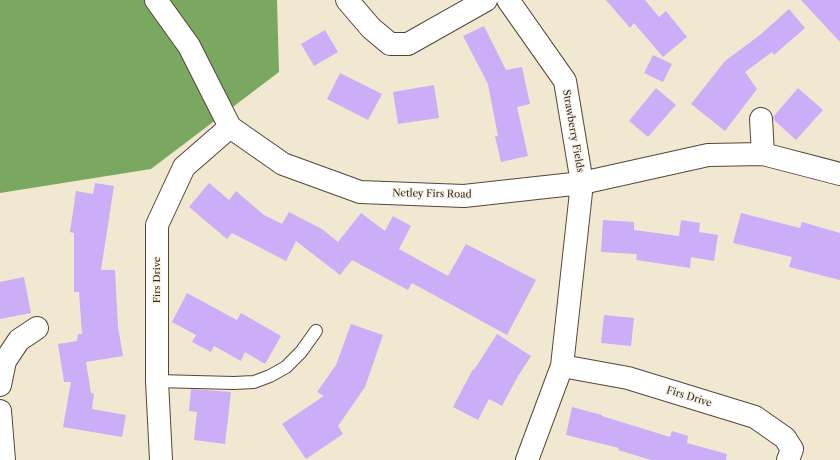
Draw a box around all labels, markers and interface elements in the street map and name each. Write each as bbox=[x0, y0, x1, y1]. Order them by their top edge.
street label: Strawberry Fields bbox=[560, 89, 586, 173]
street label: Netley Firs Road bbox=[392, 187, 472, 201]
street label: Firs Drive bbox=[151, 257, 163, 303]
street label: Firs Drive bbox=[665, 384, 713, 410]

